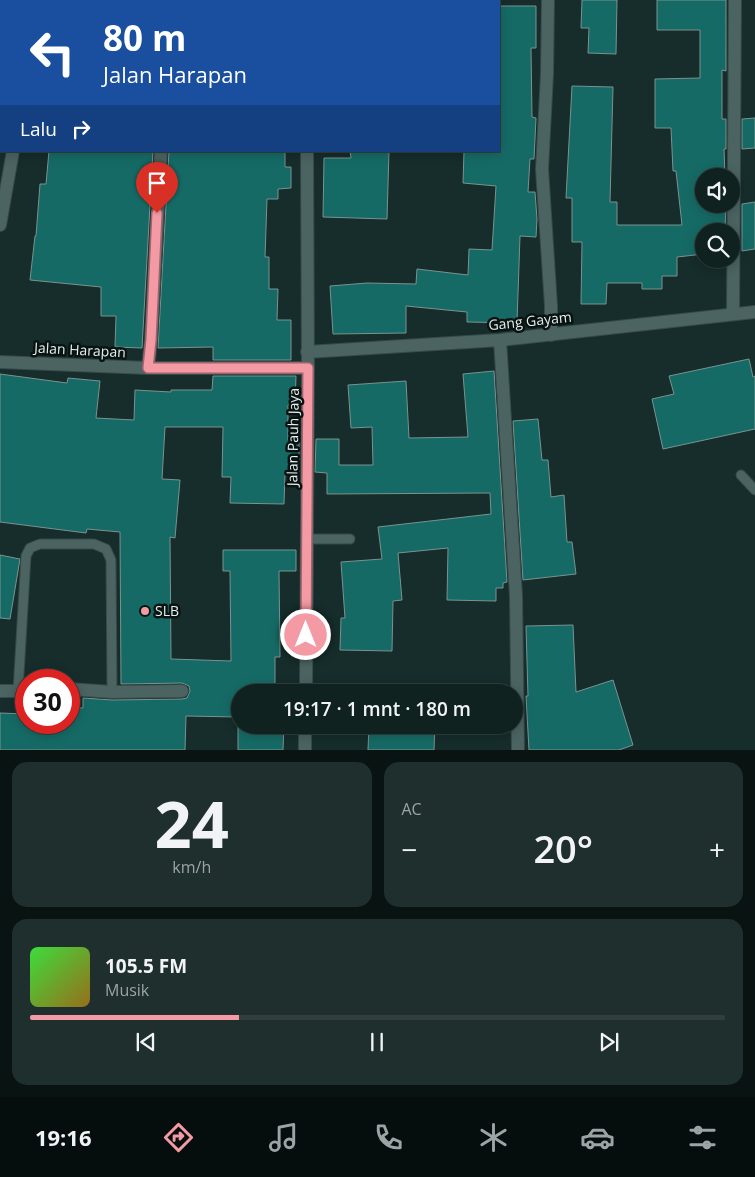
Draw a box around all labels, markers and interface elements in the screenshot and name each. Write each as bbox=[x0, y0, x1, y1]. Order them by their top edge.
text: 80 m bbox=[103, 14, 186, 61]
icon: left bbox=[20, 20, 85, 85]
text: Jalan Harapan bbox=[103, 59, 247, 89]
icon: right bbox=[67, 115, 95, 143]
text: Lalu bbox=[20, 116, 57, 142]
pin bbox=[136, 162, 178, 213]
map controls bbox=[695, 168, 740, 268]
button: sound bbox=[695, 168, 740, 213]
icon: arrive bbox=[143, 169, 171, 197]
button: search bbox=[695, 223, 740, 268]
street label: Gang Gayam bbox=[487, 307, 572, 334]
street label: Jalan Harapan bbox=[32, 338, 126, 361]
street label: Jalan Pauh Jaya bbox=[282, 388, 303, 488]
place label: SLB bbox=[155, 601, 179, 620]
marker: SLB bbox=[139, 605, 151, 617]
position arrow bbox=[279, 608, 331, 660]
speed limit sign: 30 bbox=[15, 669, 80, 734]
text: 19:17 · 1 mnt · 180 m bbox=[283, 696, 471, 722]
text: 24 bbox=[155, 779, 229, 867]
text: AC bbox=[402, 798, 422, 820]
text: 20° bbox=[533, 822, 593, 874]
text: − bbox=[402, 830, 418, 868]
text: + bbox=[709, 830, 725, 868]
text: km/h bbox=[172, 856, 211, 878]
text: 105.5 FM bbox=[105, 953, 187, 979]
text: Musik bbox=[105, 979, 149, 1001]
icon: previous bbox=[132, 1028, 160, 1056]
icon: pause bbox=[363, 1028, 391, 1056]
icon: next bbox=[595, 1028, 623, 1056]
icon: directions bbox=[161, 1120, 196, 1155]
icon: music bbox=[266, 1120, 301, 1155]
icon: phone bbox=[371, 1120, 406, 1155]
icon: climate bbox=[476, 1120, 511, 1155]
icon: car bbox=[580, 1120, 615, 1155]
icon: filters bbox=[685, 1120, 720, 1155]
text: 19:16 bbox=[35, 1122, 91, 1152]

